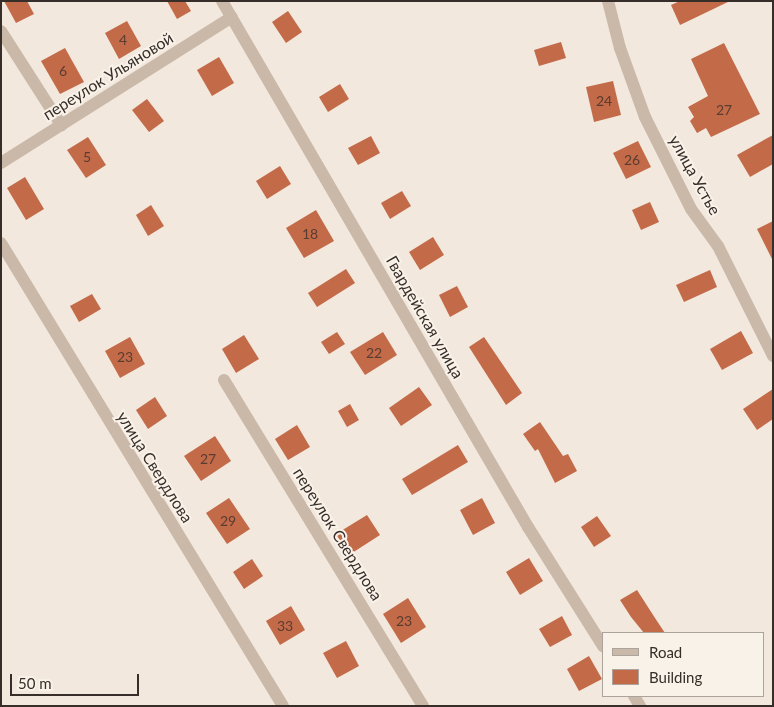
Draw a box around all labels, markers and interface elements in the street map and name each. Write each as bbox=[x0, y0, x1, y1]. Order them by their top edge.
street label: переулок Ульяновой bbox=[39, 28, 177, 124]
house number: 4 bbox=[119, 32, 127, 48]
house number: 6 bbox=[59, 63, 67, 79]
house number: 24 bbox=[596, 93, 612, 109]
house number: 27 bbox=[716, 102, 732, 118]
street label: улица Устье bbox=[665, 132, 725, 218]
house number: 5 bbox=[83, 149, 91, 165]
house number: 26 bbox=[624, 152, 640, 168]
house number: 18 bbox=[302, 226, 318, 242]
street label: Гвардейская улица bbox=[382, 252, 468, 382]
house number: 22 bbox=[366, 345, 382, 361]
house number: 23 bbox=[117, 349, 133, 365]
street label: улица Свердлова bbox=[113, 408, 197, 526]
house number: 27 bbox=[200, 451, 216, 467]
street label: переулок Свердлова bbox=[289, 464, 387, 604]
house number: 29 bbox=[220, 513, 236, 529]
house number: 23 bbox=[396, 613, 412, 629]
house number: 33 bbox=[277, 618, 293, 634]
legend bbox=[602, 632, 764, 697]
text: Road bbox=[649, 643, 682, 661]
scale bar bbox=[12, 664, 141, 696]
text: Building bbox=[649, 668, 702, 686]
text: 50 m bbox=[18, 674, 52, 692]

